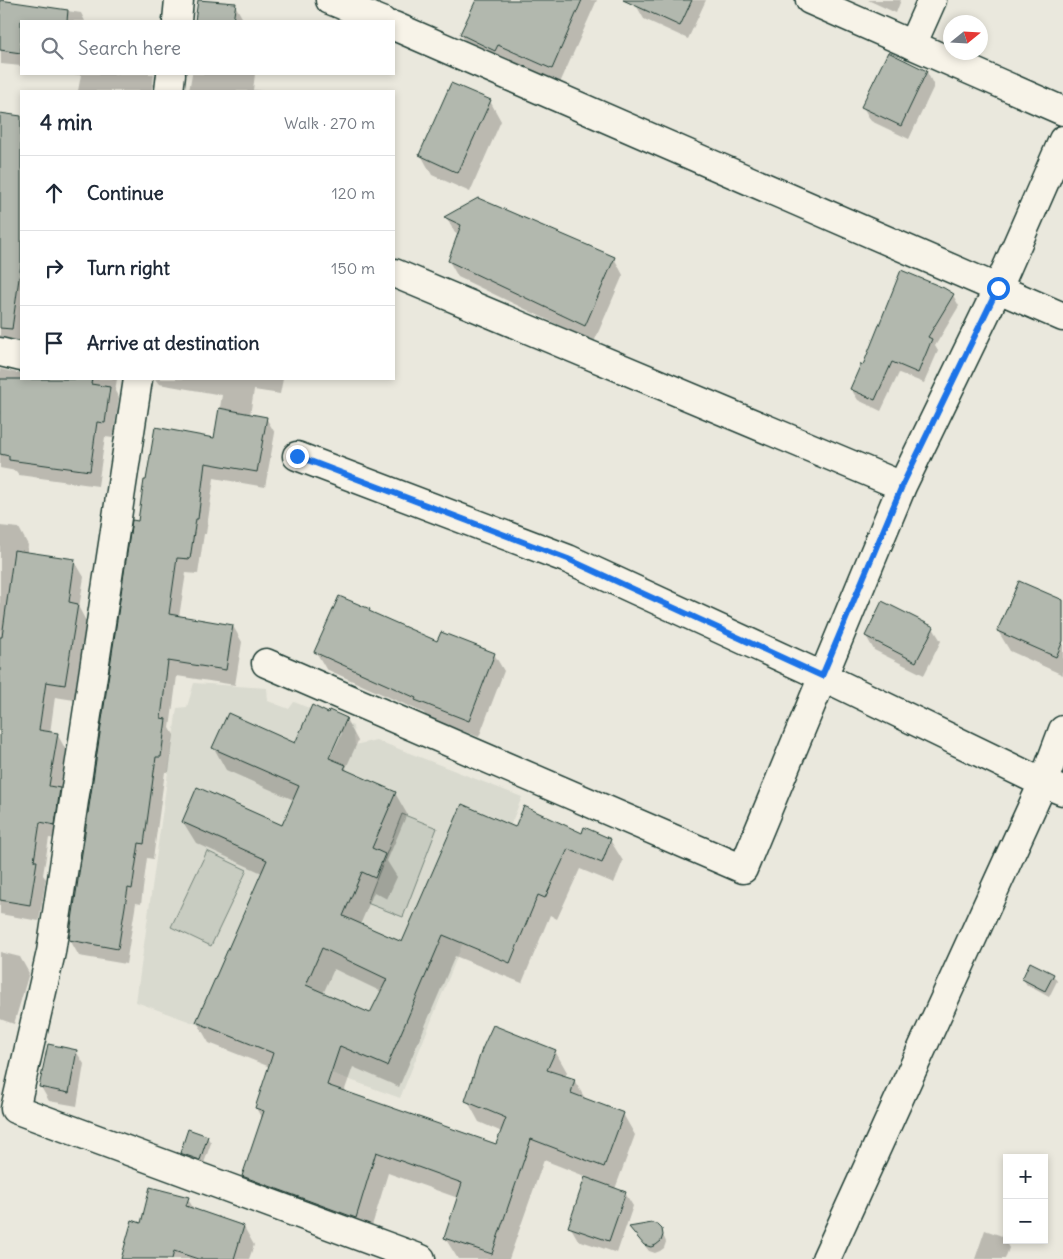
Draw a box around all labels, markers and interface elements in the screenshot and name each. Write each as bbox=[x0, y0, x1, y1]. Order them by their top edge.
north arrow bbox=[943, 15, 988, 60]
search box bbox=[20, 20, 395, 75]
icon: search bbox=[38, 34, 66, 62]
text: Search here bbox=[78, 36, 181, 60]
text: 4 min bbox=[40, 109, 92, 136]
text: Walk · 270 m bbox=[284, 113, 375, 133]
icon: ahead bbox=[40, 179, 68, 207]
text: Continue bbox=[87, 181, 164, 205]
text: 120 m bbox=[332, 183, 375, 203]
icon: right bbox=[40, 254, 68, 282]
text: Turn right bbox=[87, 256, 170, 280]
text: 150 m bbox=[331, 258, 375, 278]
route start bbox=[987, 277, 1010, 300]
icon: arrive bbox=[40, 329, 68, 357]
text: Arrive at destination bbox=[87, 331, 260, 355]
route end bbox=[286, 445, 309, 468]
map controls bbox=[1003, 1154, 1048, 1244]
button: + bbox=[1003, 1154, 1048, 1199]
button: − bbox=[1003, 1199, 1048, 1244]

